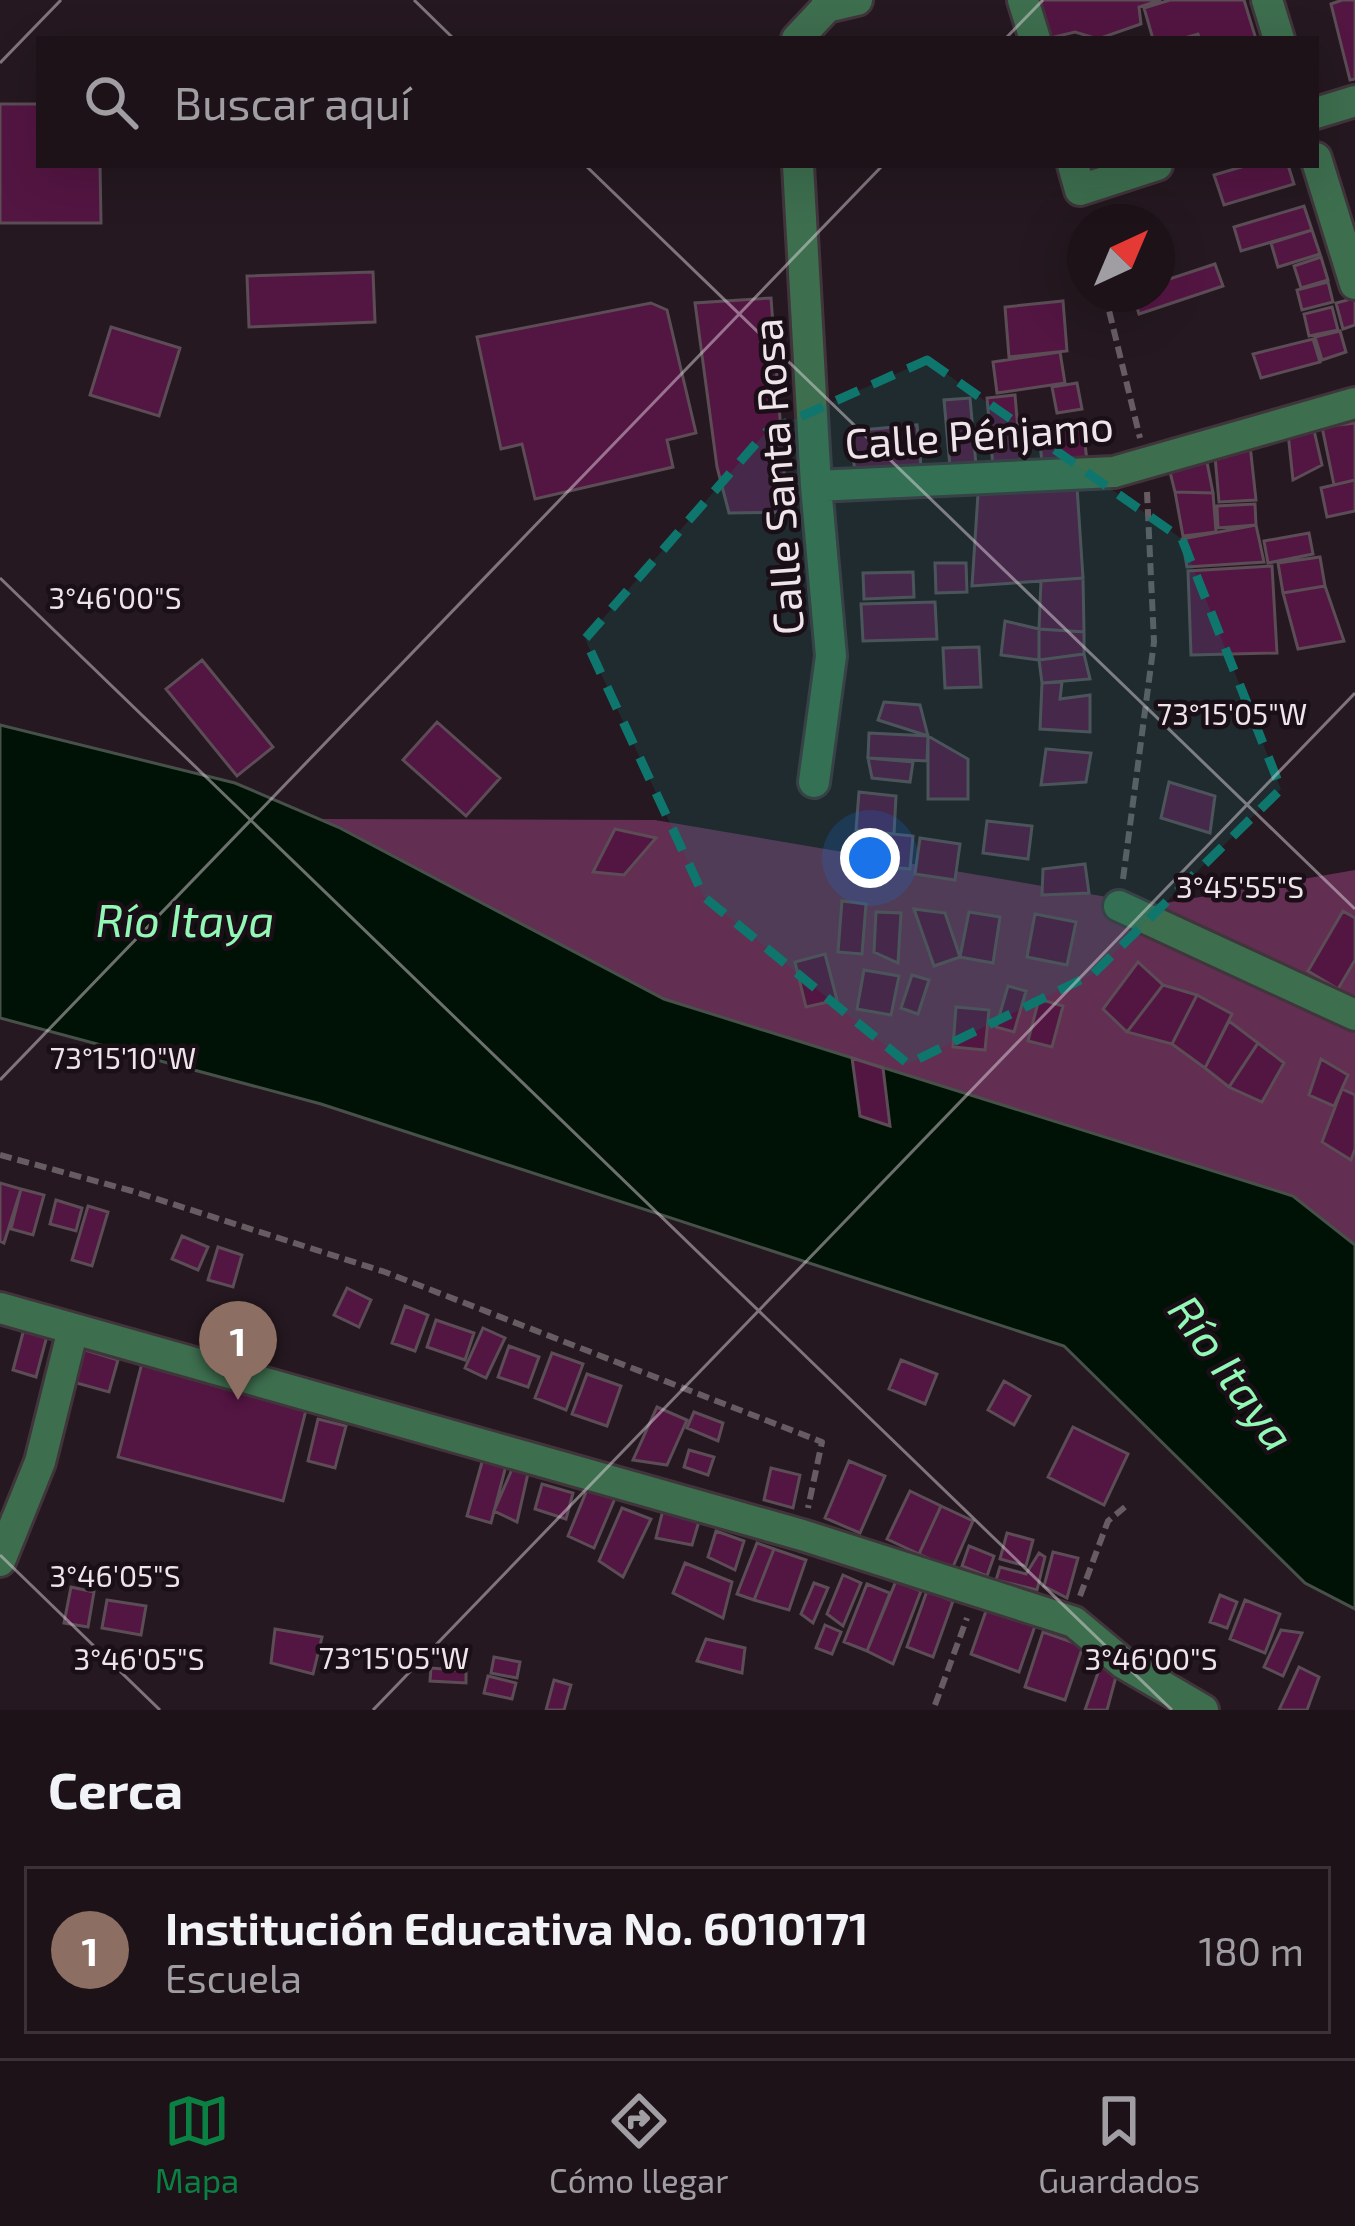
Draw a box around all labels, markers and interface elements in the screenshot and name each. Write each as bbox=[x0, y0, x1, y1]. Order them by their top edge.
search box bbox=[36, 36, 1319, 168]
icon: search bbox=[78, 69, 144, 135]
text: Buscar aquí bbox=[174, 75, 411, 129]
north arrow bbox=[1067, 204, 1175, 312]
street label: Calle Santa Rosa bbox=[740, 317, 812, 637]
street label: Calle Pénjamo bbox=[843, 399, 1115, 468]
text: 3°46'00"S bbox=[48, 579, 182, 615]
text: 73°15'05"W bbox=[1157, 695, 1307, 731]
your location bbox=[840, 828, 900, 888]
text: 3°45'55"S bbox=[1176, 868, 1304, 904]
water label: Río Itaya bbox=[96, 892, 274, 947]
text: 73°15'10"W bbox=[50, 1039, 196, 1075]
water label: Río Itaya bbox=[1158, 1284, 1307, 1461]
pin: 1 bbox=[199, 1301, 277, 1400]
text: 3°46'05"S bbox=[49, 1557, 181, 1593]
text: 73°15'05"W bbox=[319, 1639, 469, 1675]
text: 3°46'05"S bbox=[73, 1640, 205, 1676]
text: 3°46'00"S bbox=[1084, 1640, 1218, 1676]
text: Cerca bbox=[48, 1758, 183, 1819]
text: Institución Educativa No. 6010171 bbox=[165, 1900, 868, 1954]
text: 1 bbox=[82, 1927, 98, 1974]
text: 180 m bbox=[1198, 1927, 1304, 1974]
text: Escuela bbox=[165, 1954, 302, 2001]
tab: Mapa bbox=[155, 2088, 239, 2200]
tab: Cómo llegar bbox=[549, 2088, 728, 2200]
tab: Guardados bbox=[1038, 2088, 1200, 2200]

